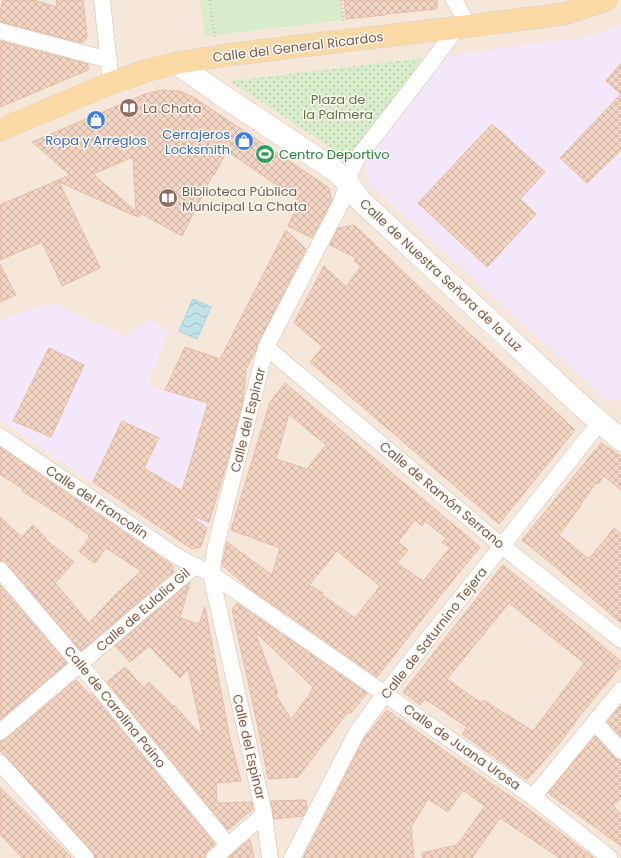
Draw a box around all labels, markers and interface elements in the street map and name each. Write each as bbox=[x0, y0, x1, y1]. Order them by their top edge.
street label: Calle del General Ricardos bbox=[212, 27, 385, 67]
park label: Plaza de la Palmera bbox=[303, 90, 373, 124]
library icon: La Chata bbox=[118, 97, 140, 119]
place label: La Chata bbox=[143, 99, 202, 118]
shop icon: Ropa y Arreglos bbox=[85, 109, 107, 131]
place label: Cerrajeros Locksmith bbox=[162, 125, 230, 159]
shop icon: Cerrajeros Locksmith bbox=[233, 130, 255, 152]
place label: Ropa y Arreglos bbox=[45, 131, 147, 150]
sports icon: Centro Deportivo bbox=[254, 143, 276, 165]
place label: Centro Deportivo bbox=[279, 145, 390, 164]
place label: Biblioteca Pública Municipal La Chata bbox=[182, 182, 307, 216]
library icon: Biblioteca Pública Municipal La Chata bbox=[157, 187, 179, 209]
street label: Calle de Nuestra Señora de la Luz bbox=[355, 194, 527, 356]
street label: Calle del Espinar bbox=[226, 365, 270, 475]
street label: Calle de Ramón Serrano bbox=[375, 437, 509, 553]
street label: Calle del Francolín bbox=[42, 461, 152, 543]
street label: Calle de Saturnino Tejera bbox=[376, 563, 492, 703]
street label: Calle de Eulalia Gil bbox=[92, 564, 194, 656]
street label: Calle de Carolina Paino bbox=[60, 642, 170, 772]
street label: Calle del Espinar bbox=[228, 692, 270, 802]
street label: Calle de Juana Urosa bbox=[400, 699, 524, 795]

